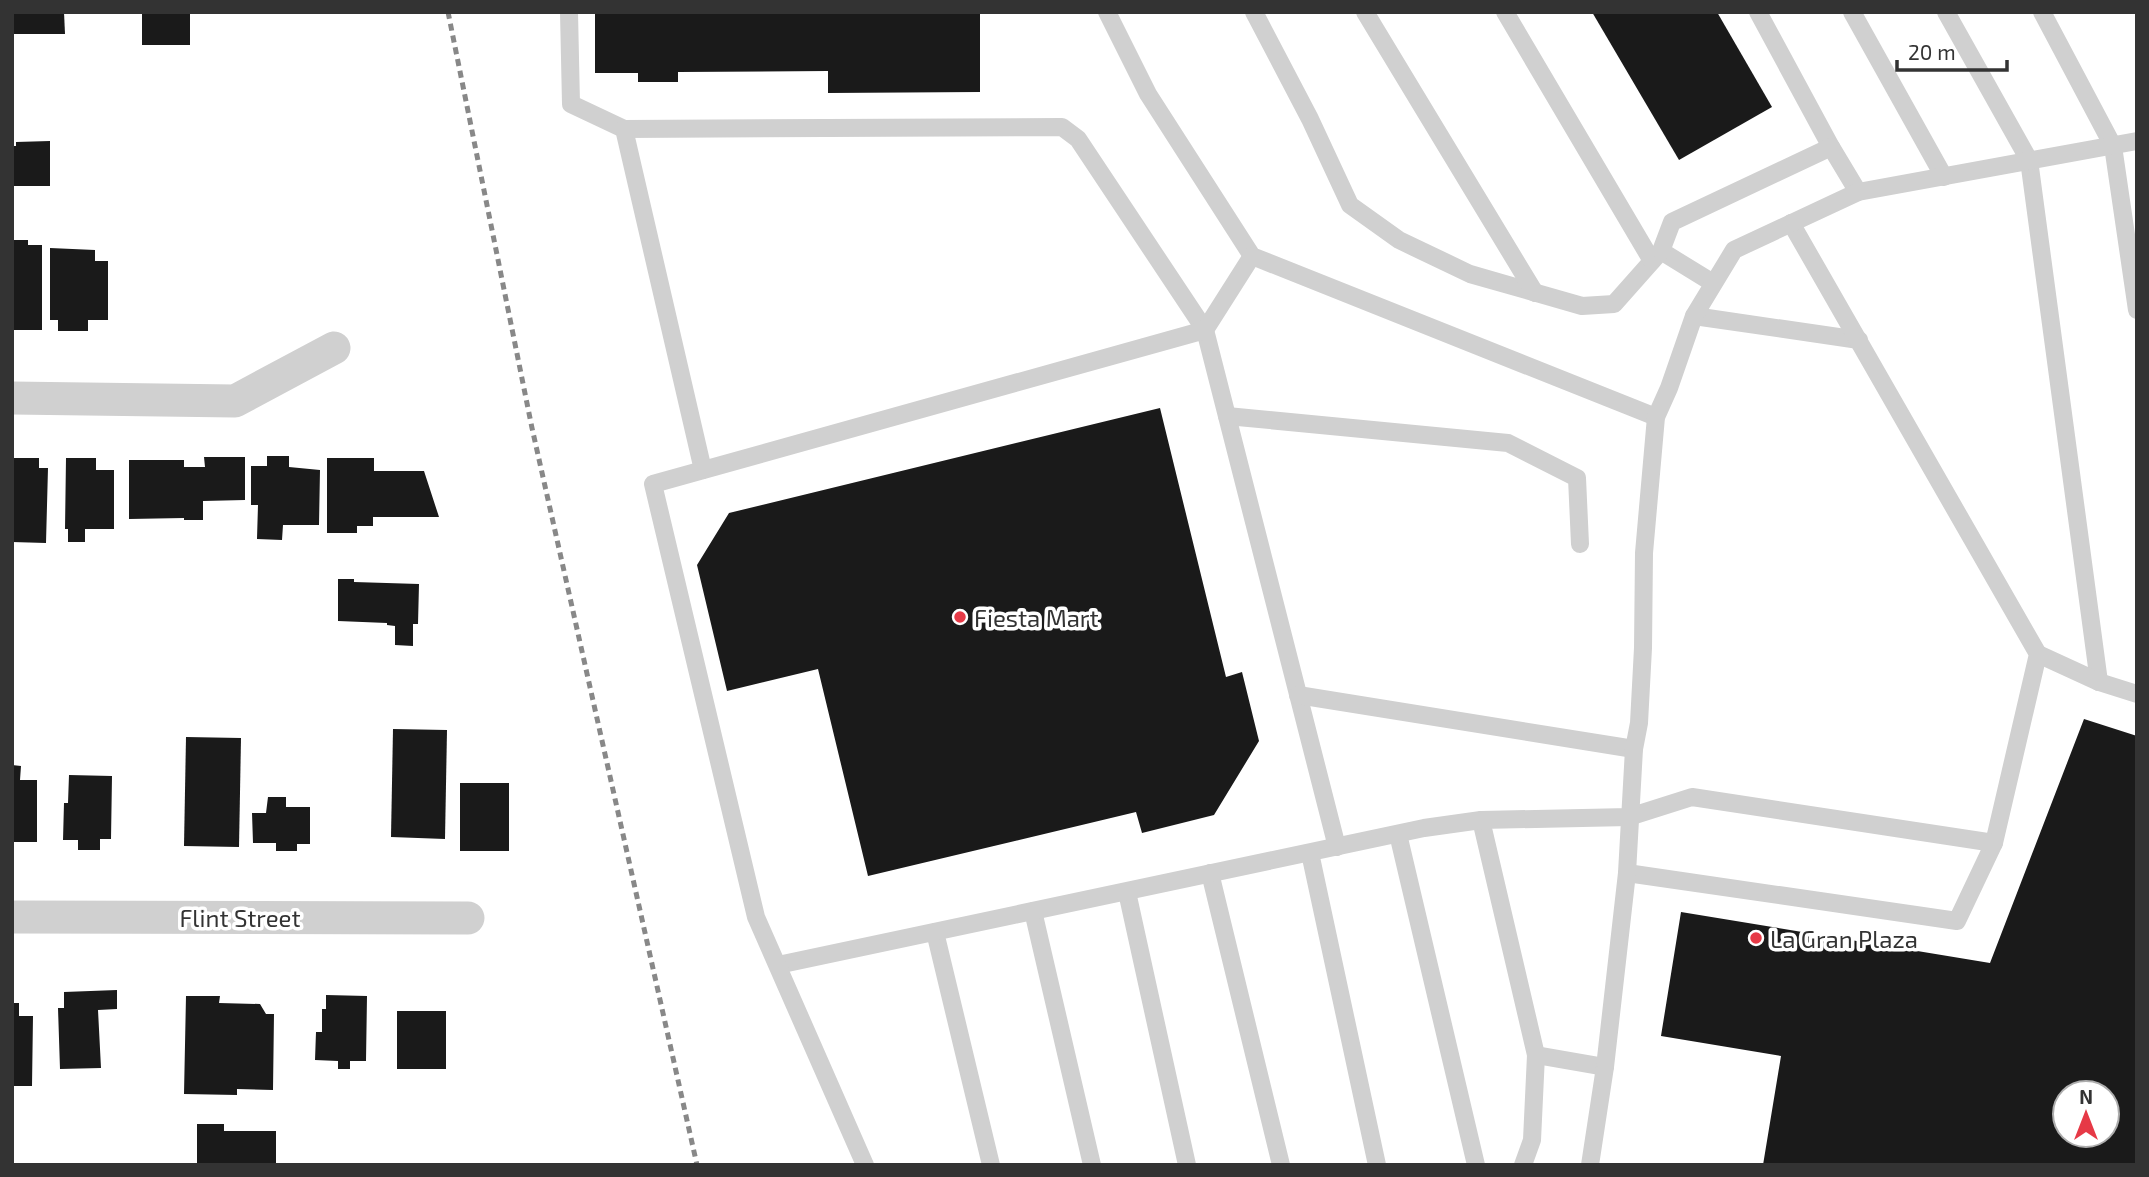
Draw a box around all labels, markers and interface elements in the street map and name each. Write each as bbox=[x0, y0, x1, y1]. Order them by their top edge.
scale bar bbox=[1897, 28, 2007, 72]
text: 20 m bbox=[1908, 39, 1956, 64]
place label: Fiesta Mart bbox=[974, 603, 1099, 632]
marker: Fiesta Mart bbox=[952, 609, 968, 625]
street label: Flint Street bbox=[179, 903, 301, 932]
place label: La Gran Plaza bbox=[1770, 924, 1918, 953]
marker: La Gran Plaza bbox=[1748, 930, 1764, 946]
north arrow bbox=[2051, 1079, 2121, 1149]
text: N bbox=[2079, 1085, 2093, 1108]

